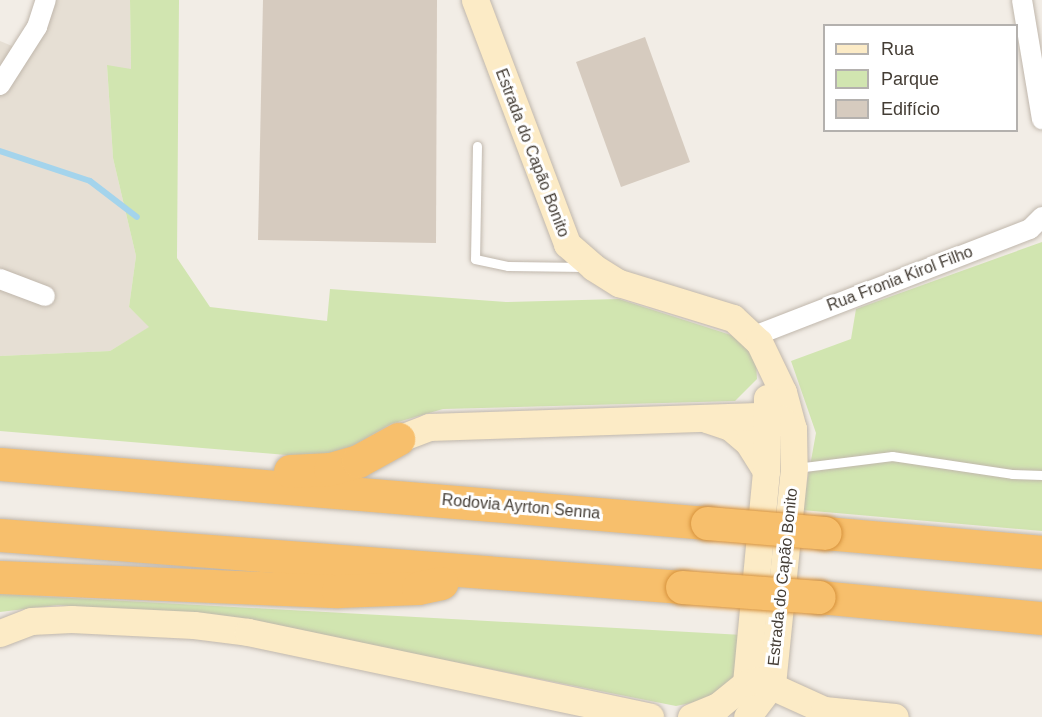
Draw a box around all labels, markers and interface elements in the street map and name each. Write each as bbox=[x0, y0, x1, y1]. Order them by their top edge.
legend bbox=[823, 24, 1018, 132]
text: Rua bbox=[881, 39, 914, 59]
street label: Estrada do Capão Bonito bbox=[491, 66, 573, 240]
text: Parque bbox=[881, 69, 939, 89]
text: Edifício bbox=[881, 99, 940, 119]
street label: Rua Fronia Kirol Filho bbox=[824, 242, 976, 316]
street label: Estrada do Capão Bonito bbox=[764, 487, 802, 667]
street label: Rodovia Ayrton Senna bbox=[441, 490, 601, 524]

